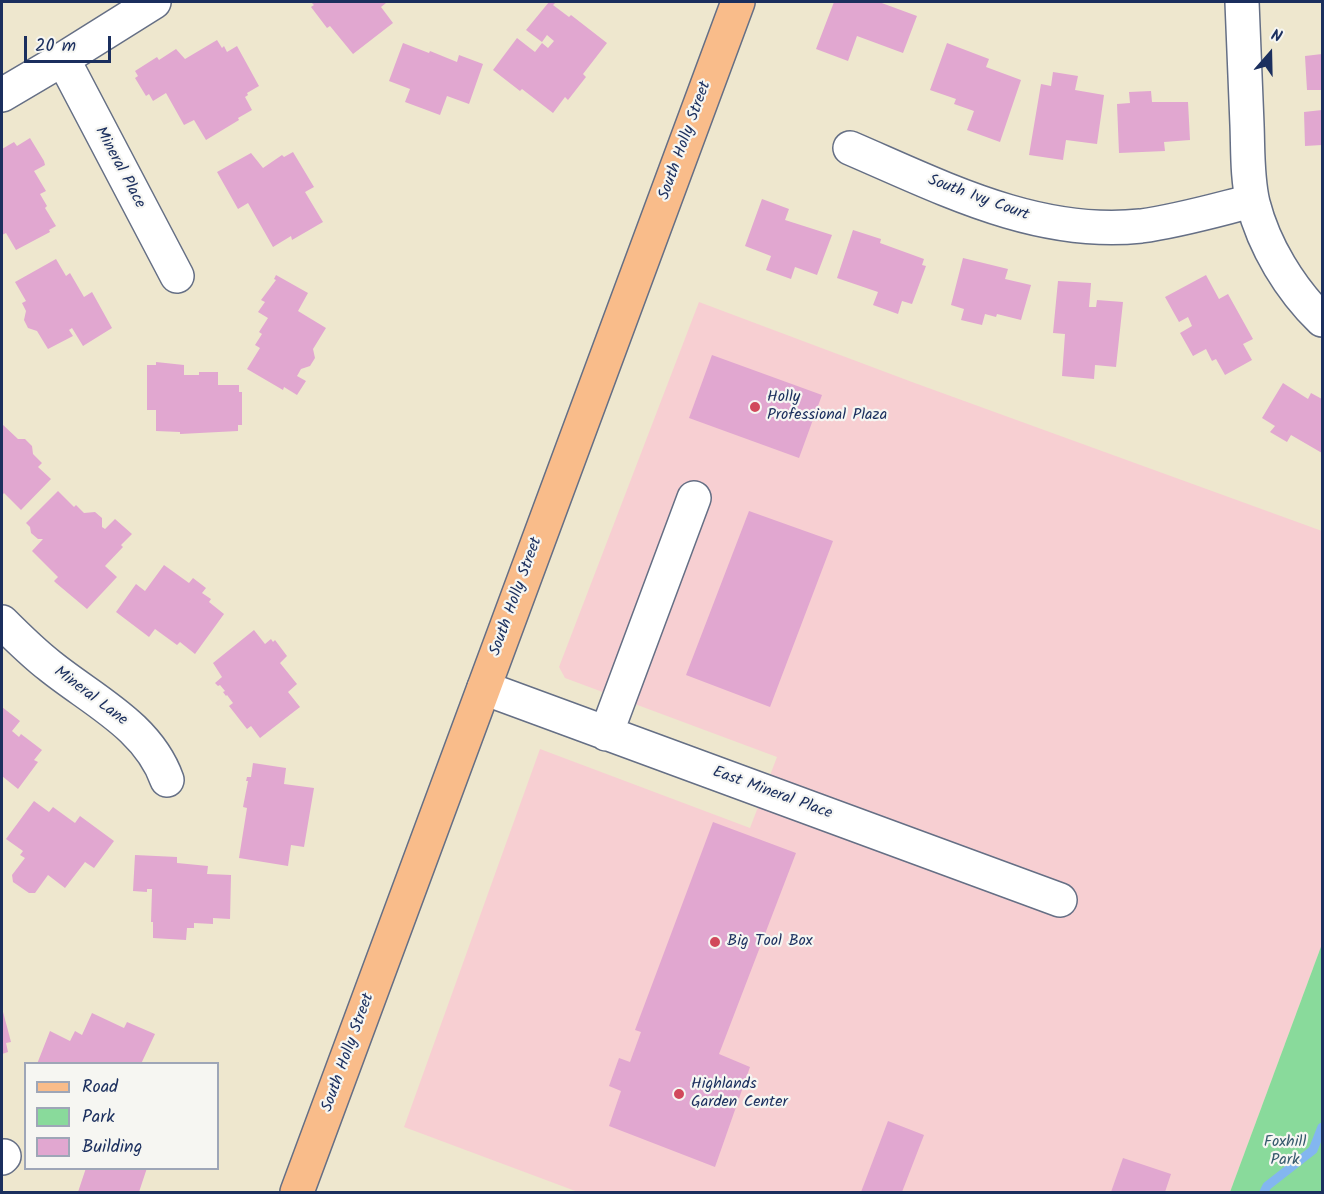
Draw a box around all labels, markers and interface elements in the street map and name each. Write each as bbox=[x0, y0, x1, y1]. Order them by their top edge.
text: N bbox=[1267, 23, 1285, 50]
scale bar bbox=[27, 24, 114, 62]
north arrow bbox=[1240, 24, 1300, 84]
text: 20 m bbox=[35, 32, 76, 61]
street label: South Holly Street bbox=[656, 79, 716, 203]
street label: Mineral Place bbox=[89, 124, 149, 212]
street label: South Ivy Court bbox=[925, 172, 1031, 226]
place label: Holly Professional Plaza bbox=[767, 388, 887, 426]
marker: Holly Professional Plaza bbox=[748, 400, 762, 414]
street label: South Holly Street bbox=[487, 535, 547, 659]
street label: Mineral Lane bbox=[49, 663, 131, 731]
street label: East Mineral Place bbox=[710, 763, 834, 825]
place label: Big Tool Box bbox=[727, 932, 813, 952]
marker: Big Tool Box bbox=[708, 935, 722, 949]
street label: South Holly Street bbox=[319, 991, 379, 1115]
legend bbox=[24, 1062, 219, 1170]
text: Road bbox=[82, 1073, 118, 1102]
place label: Highlands Garden Center bbox=[691, 1075, 788, 1113]
marker: Highlands Garden Center bbox=[672, 1087, 686, 1101]
text: Park bbox=[82, 1103, 115, 1132]
text: Building bbox=[82, 1133, 142, 1162]
park label: Foxhill Park bbox=[1264, 1133, 1306, 1171]

